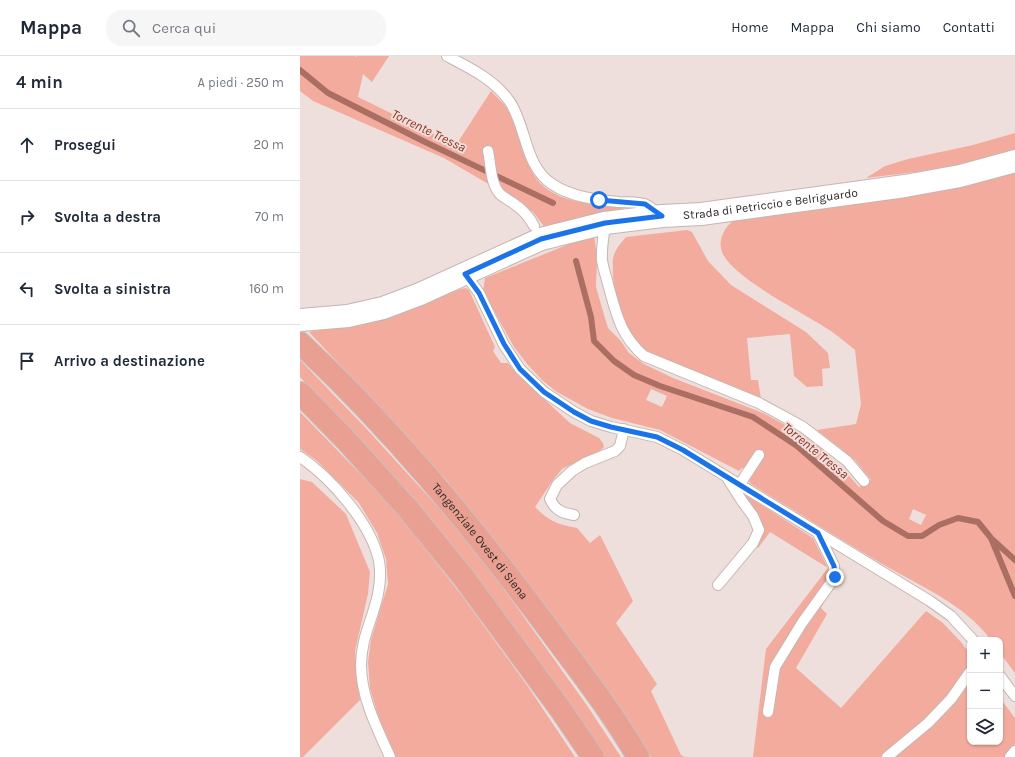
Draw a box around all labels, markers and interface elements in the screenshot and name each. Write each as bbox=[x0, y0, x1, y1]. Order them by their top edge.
search box bbox=[106, 10, 386, 46]
text: Mappa bbox=[20, 17, 82, 39]
icon: search bbox=[120, 17, 142, 39]
text: Cerca qui bbox=[152, 19, 216, 37]
text: Home bbox=[731, 19, 768, 36]
text: Mappa bbox=[790, 19, 834, 36]
text: Chi siamo bbox=[856, 19, 921, 36]
text: Contatti bbox=[943, 19, 995, 36]
text: 4 min bbox=[16, 72, 63, 92]
text: A piedi · 250 m bbox=[197, 75, 284, 90]
water label: Torrente Tressa bbox=[389, 106, 469, 155]
icon: ahead bbox=[16, 134, 38, 156]
text: Prosegui bbox=[54, 136, 116, 154]
text: 20 m bbox=[254, 137, 284, 152]
street label: Strada di Petriccio e Belriguardo bbox=[683, 186, 859, 222]
route start bbox=[590, 191, 608, 209]
icon: right bbox=[16, 206, 38, 228]
text: Svolta a destra bbox=[54, 208, 161, 226]
text: 70 m bbox=[255, 209, 284, 224]
icon: left bbox=[16, 278, 38, 300]
text: Svolta a sinistra bbox=[54, 280, 171, 298]
text: 160 m bbox=[249, 281, 284, 296]
icon: arrive bbox=[16, 350, 38, 372]
text: Arrivo a destinazione bbox=[54, 352, 205, 370]
water label: Torrente Tressa bbox=[780, 419, 852, 482]
street label: Tangenziale Ovest di Siena bbox=[429, 480, 531, 602]
route end bbox=[826, 568, 844, 586]
map controls bbox=[967, 637, 1003, 745]
button: + bbox=[967, 637, 1003, 673]
button: − bbox=[967, 673, 1003, 709]
button: layers bbox=[967, 709, 1003, 745]

